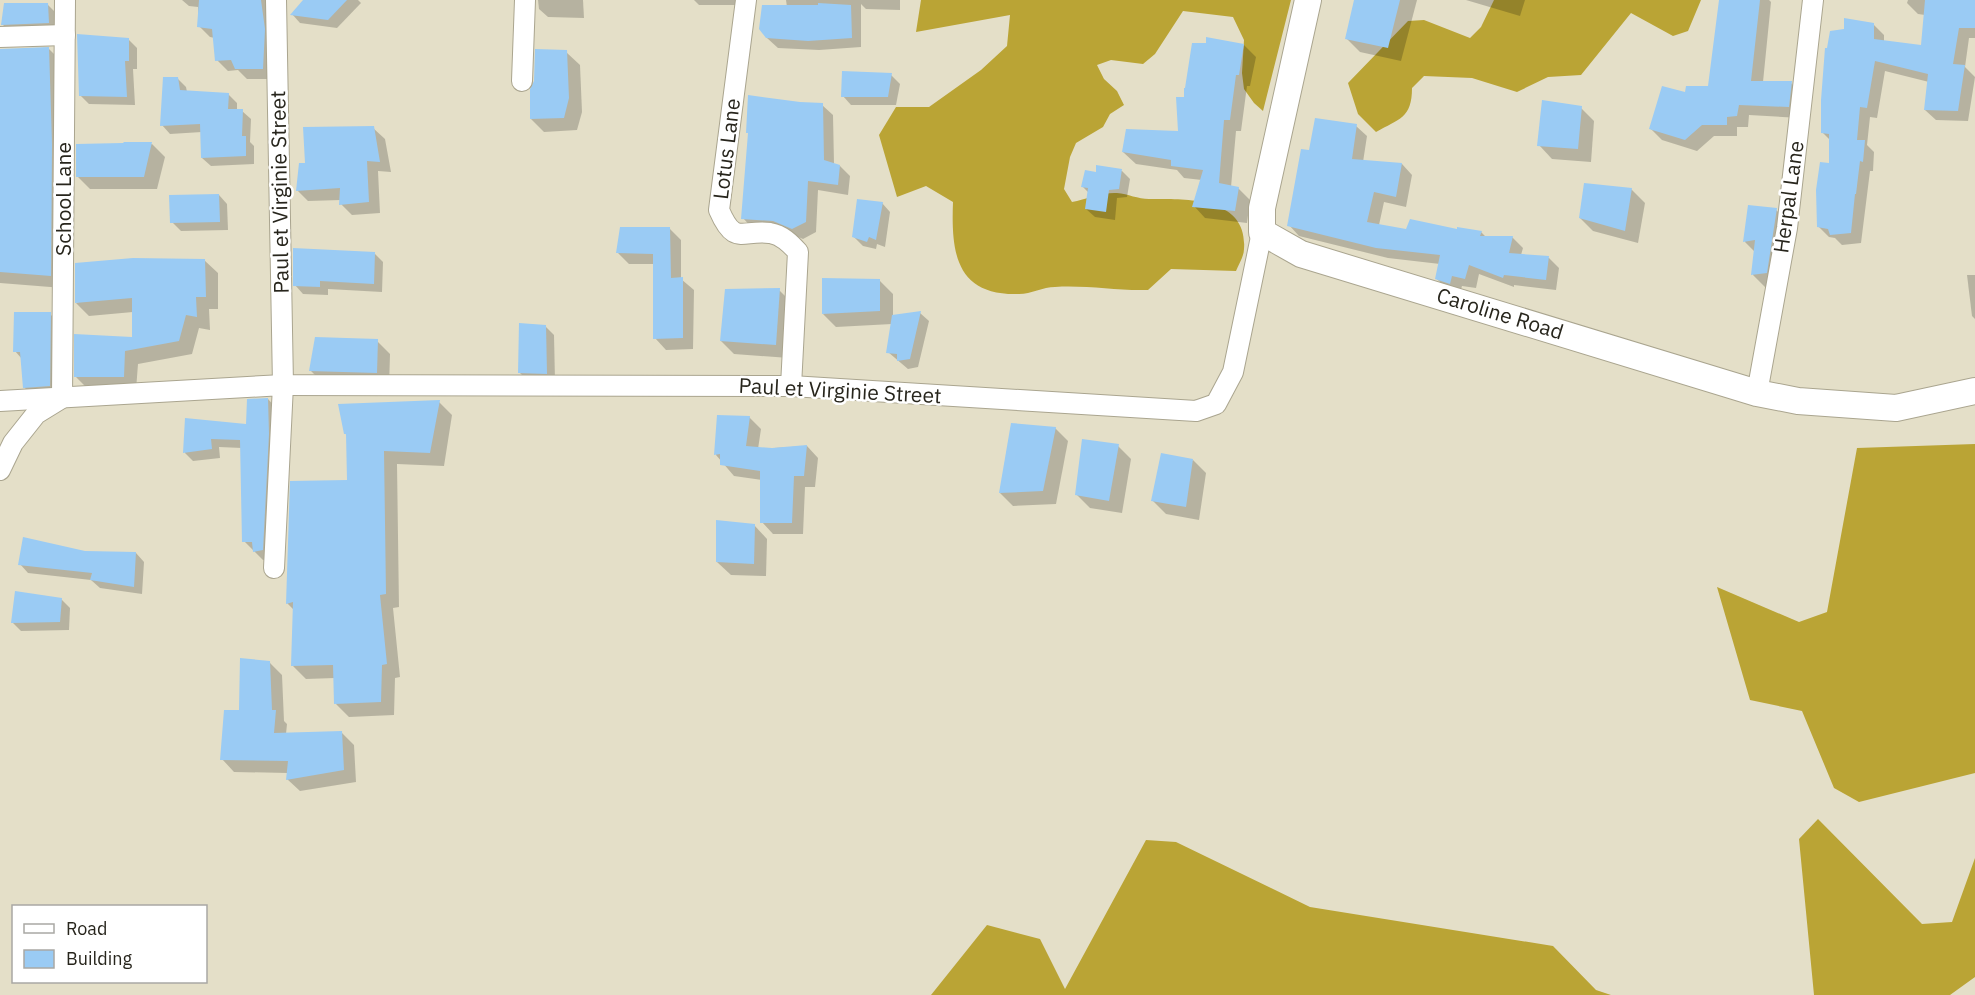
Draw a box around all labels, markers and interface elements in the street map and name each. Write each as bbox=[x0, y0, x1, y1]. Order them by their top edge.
street label: Paul et Virginie Street bbox=[263, 90, 295, 294]
street label: Lotus Lane bbox=[706, 97, 746, 201]
street label: Herpal Lane bbox=[1766, 139, 1810, 255]
street label: School Lane bbox=[49, 142, 77, 256]
street label: Caroline Road bbox=[1433, 280, 1567, 346]
street label: Paul et Virginie Street bbox=[738, 371, 942, 409]
legend bbox=[12, 905, 207, 983]
text: Road bbox=[66, 917, 107, 940]
text: Building bbox=[66, 947, 133, 970]

